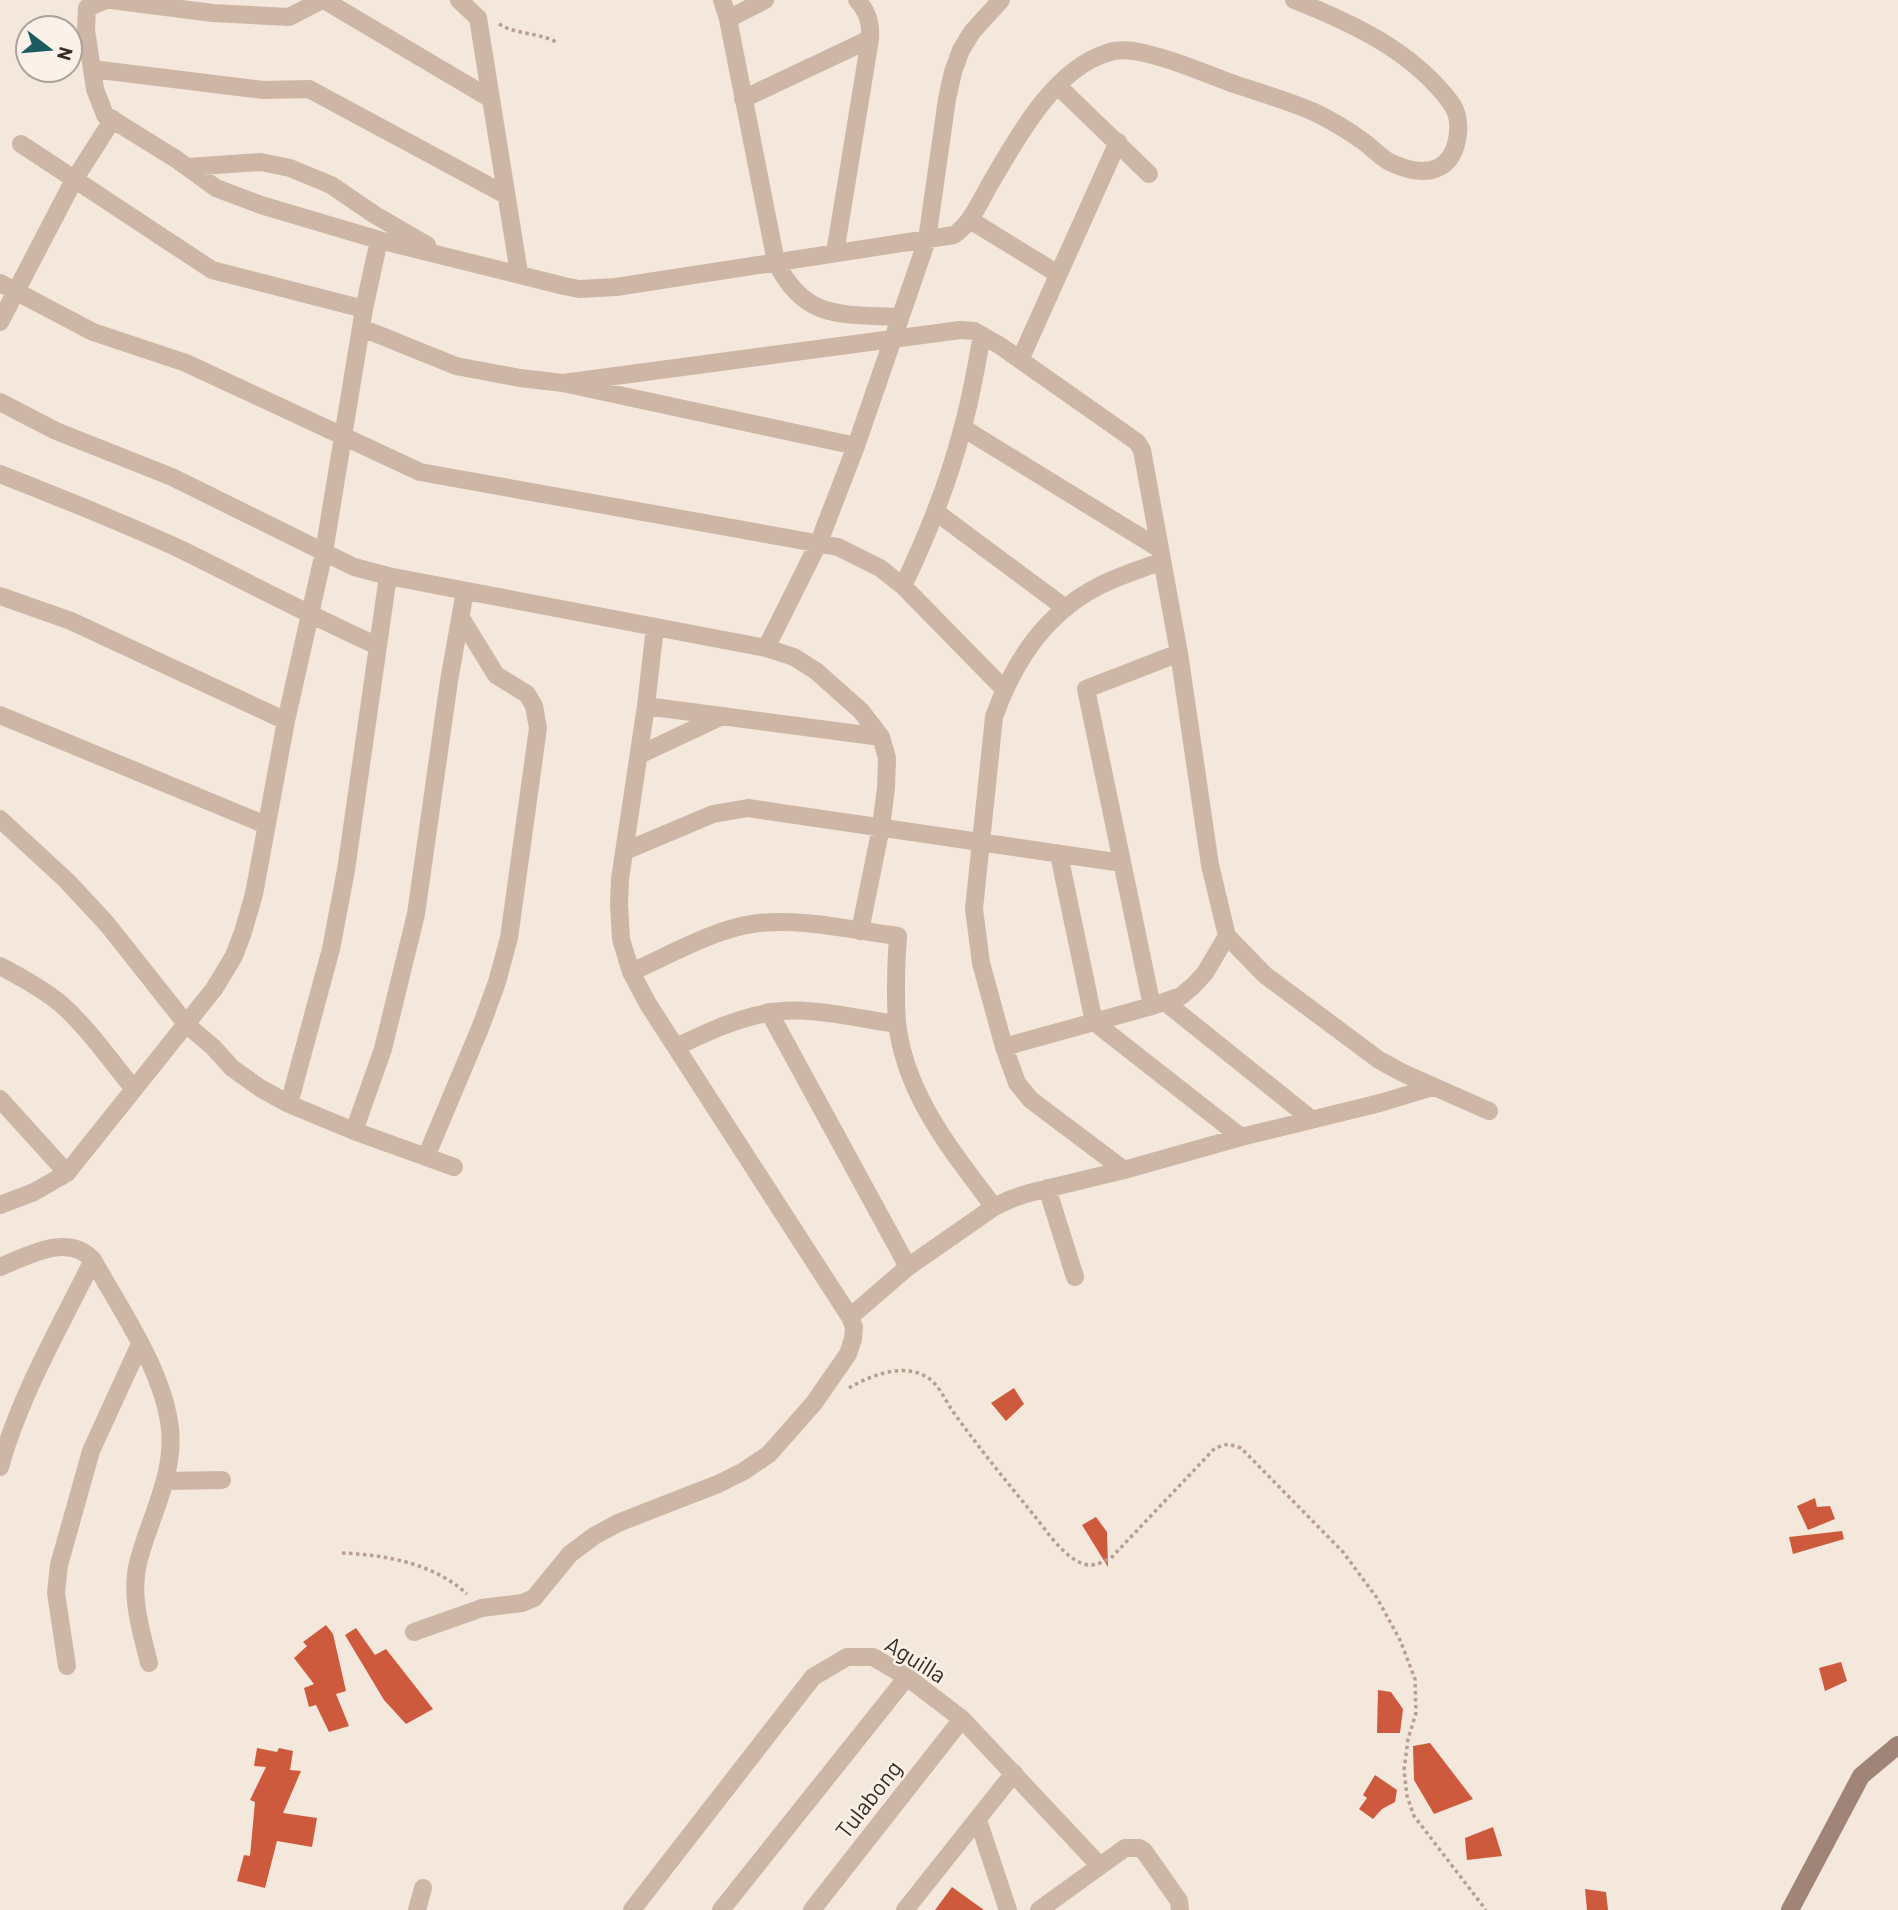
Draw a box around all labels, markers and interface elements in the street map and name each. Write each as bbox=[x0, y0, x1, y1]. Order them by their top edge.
north arrow bbox=[14, 14, 84, 84]
text: N bbox=[53, 45, 79, 63]
street label: Aguilla bbox=[880, 1630, 952, 1688]
street label: Tulabong bbox=[829, 1754, 907, 1844]

